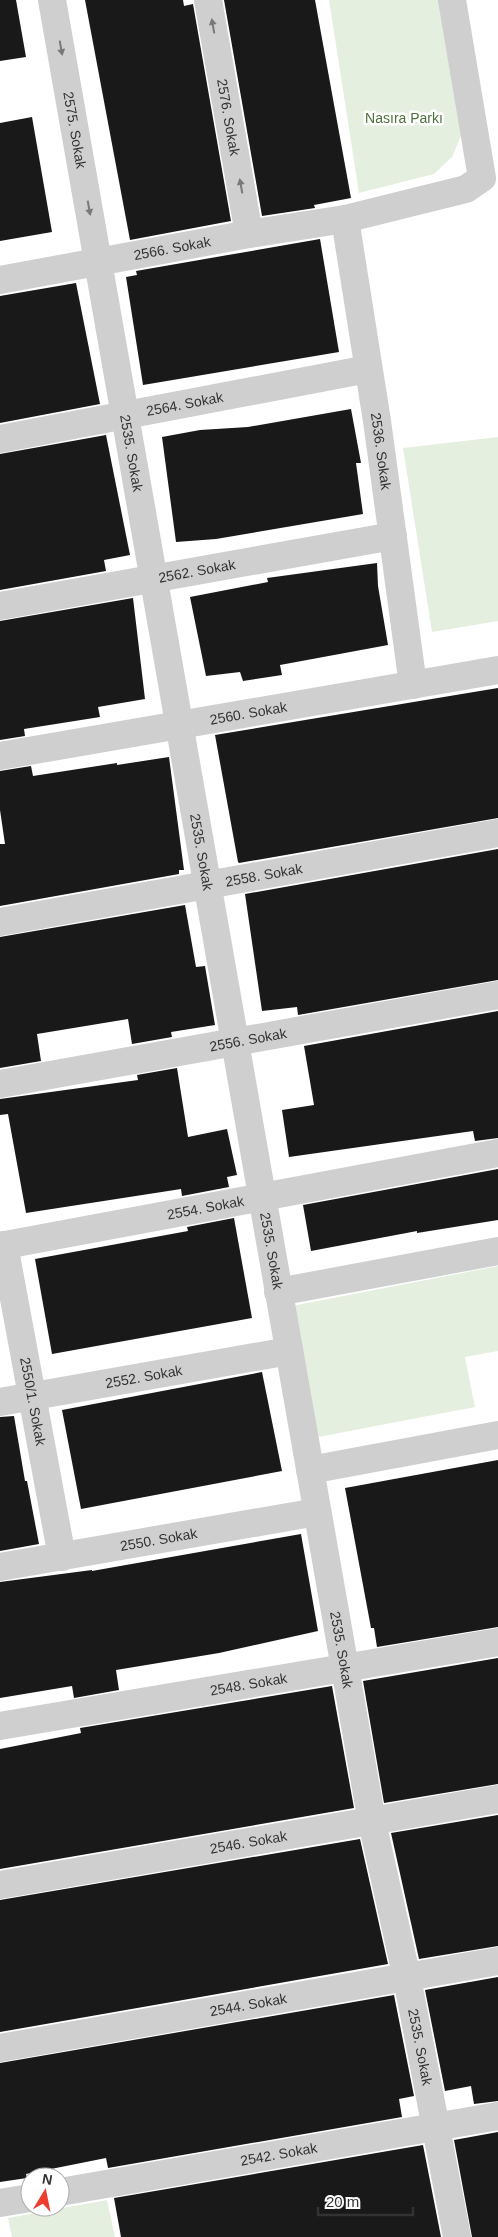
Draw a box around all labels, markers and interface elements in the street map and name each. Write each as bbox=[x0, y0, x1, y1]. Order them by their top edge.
one-way arrow bbox=[208, 17, 216, 33]
one-way arrow bbox=[57, 40, 65, 56]
street label: 2576. Sokak bbox=[214, 77, 243, 158]
street label: 2575. Sokak bbox=[60, 90, 90, 171]
park label: Nasıra Parkı bbox=[365, 110, 443, 126]
one-way arrow bbox=[236, 177, 244, 193]
one-way arrow bbox=[86, 200, 94, 216]
street label: 2566. Sokak bbox=[132, 233, 213, 263]
street label: 2564. Sokak bbox=[145, 389, 225, 419]
street label: 2536. Sokak bbox=[368, 411, 394, 492]
street label: 2535. Sokak bbox=[117, 413, 146, 494]
street label: 2562. Sokak bbox=[157, 556, 238, 586]
street label: 2560. Sokak bbox=[209, 698, 289, 728]
street label: 2535. Sokak bbox=[187, 812, 216, 893]
street label: 2558. Sokak bbox=[224, 860, 305, 890]
street label: 2556. Sokak bbox=[208, 1025, 289, 1054]
street label: 2554. Sokak bbox=[166, 1192, 246, 1223]
street label: 2535. Sokak bbox=[257, 1211, 286, 1292]
street label: 2550/1. Sokak bbox=[17, 1356, 49, 1448]
street label: 2552. Sokak bbox=[104, 1362, 185, 1391]
street label: 2550. Sokak bbox=[119, 1525, 199, 1554]
street label: 2535. Sokak bbox=[327, 1610, 357, 1690]
street label: 2548. Sokak bbox=[209, 1670, 289, 1698]
street label: 2546. Sokak bbox=[209, 1827, 289, 1857]
street label: 2544. Sokak bbox=[208, 1990, 289, 2019]
street label: 2535. Sokak bbox=[405, 2007, 436, 2088]
street label: 2542. Sokak bbox=[239, 2139, 319, 2169]
north arrow bbox=[20, 2167, 70, 2217]
text: N bbox=[41, 2170, 54, 2188]
scale bar bbox=[318, 2184, 413, 2216]
text: 20 m bbox=[326, 2193, 359, 2210]

